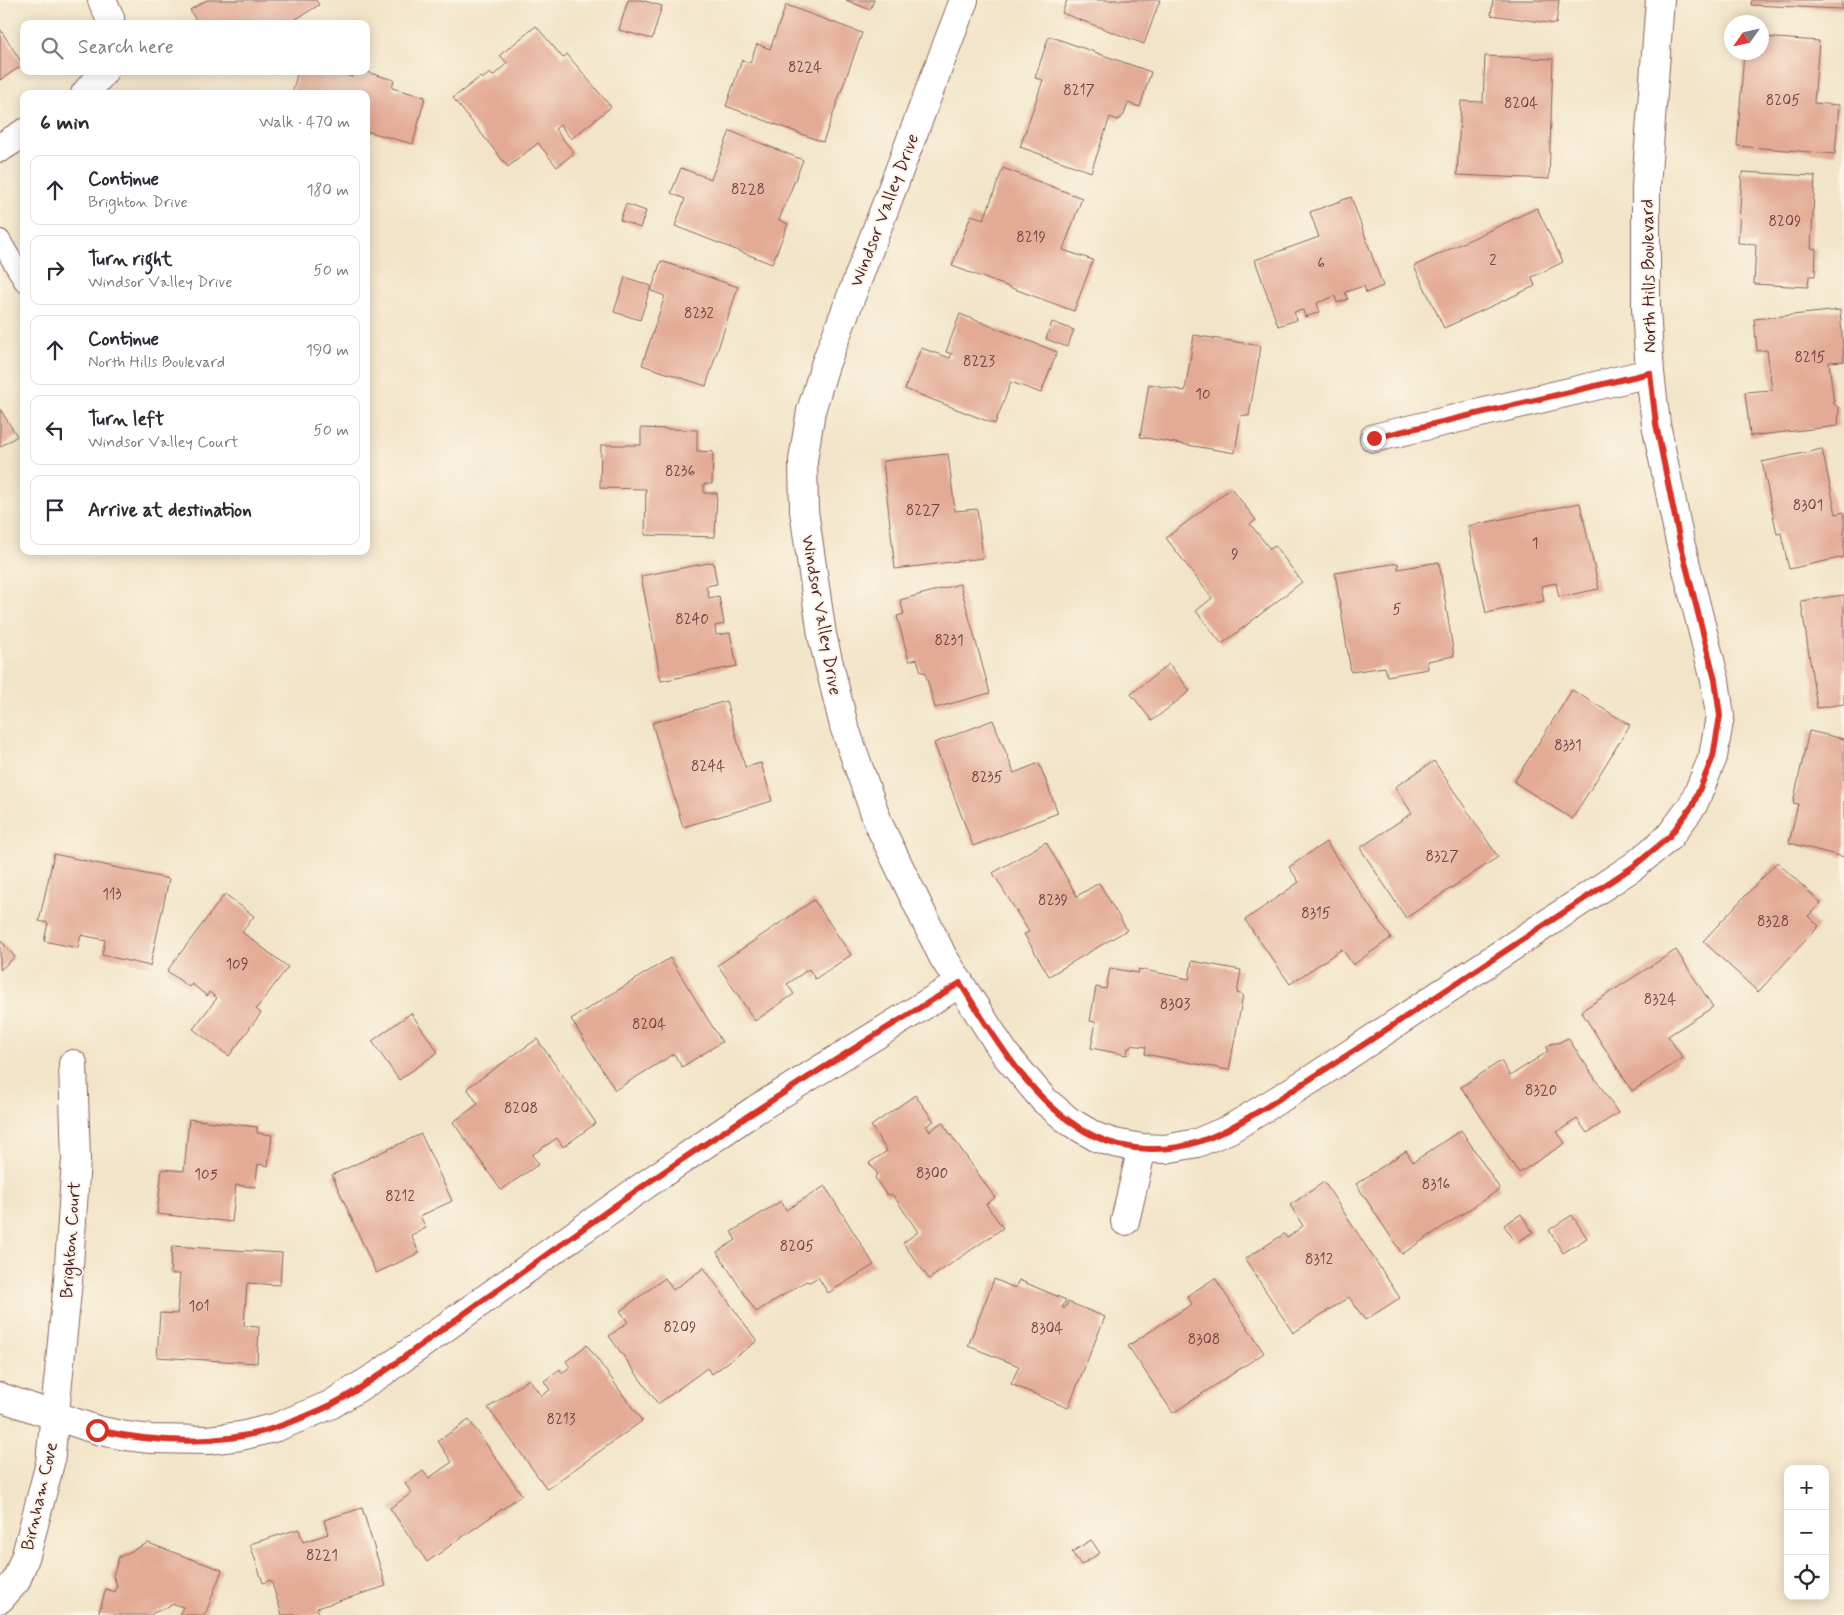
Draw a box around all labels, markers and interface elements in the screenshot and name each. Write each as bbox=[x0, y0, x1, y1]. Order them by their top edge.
north arrow bbox=[1724, 15, 1769, 60]
search box bbox=[20, 20, 370, 75]
icon: search bbox=[38, 34, 66, 62]
text: Search here bbox=[78, 35, 174, 60]
house number: 8224 bbox=[788, 58, 822, 78]
house number: 8217 bbox=[1063, 81, 1095, 101]
house number: 8205 bbox=[1766, 91, 1800, 111]
house number: 8204 bbox=[1504, 94, 1538, 114]
text: 6 min bbox=[40, 109, 90, 137]
text: Walk · 470 m bbox=[259, 112, 350, 133]
street label: Windsor Valley Drive bbox=[845, 130, 925, 290]
text: Continue bbox=[88, 167, 159, 192]
icon: ahead bbox=[41, 176, 69, 204]
text: 180 m bbox=[306, 180, 349, 201]
house number: 8228 bbox=[731, 180, 765, 200]
text: Brighton Drive bbox=[88, 192, 188, 213]
street label: North Hills Boulevard bbox=[1636, 199, 1662, 353]
house number: 8209 bbox=[1769, 212, 1801, 232]
house number: 8219 bbox=[1016, 228, 1046, 248]
text: Turn right bbox=[88, 247, 172, 272]
house number: 2 bbox=[1489, 251, 1497, 271]
house number: 6 bbox=[1317, 254, 1325, 274]
icon: right bbox=[41, 256, 69, 284]
text: 50 m bbox=[313, 260, 349, 281]
text: Windsor Valley Drive bbox=[88, 272, 232, 293]
house number: 8232 bbox=[684, 304, 714, 324]
text: Continue bbox=[88, 327, 159, 352]
icon: ahead bbox=[41, 336, 69, 364]
text: 190 m bbox=[306, 340, 349, 361]
house number: 8215 bbox=[1794, 348, 1826, 368]
text: North Hills Boulevard bbox=[88, 352, 225, 373]
house number: 8223 bbox=[963, 352, 995, 372]
house number: 10 bbox=[1195, 385, 1211, 405]
text: Turn left bbox=[88, 407, 164, 432]
icon: left bbox=[41, 416, 69, 444]
text: 50 m bbox=[313, 420, 349, 441]
route end bbox=[1363, 427, 1386, 450]
text: Windsor Valley Court bbox=[88, 432, 239, 453]
house number: 8236 bbox=[665, 462, 695, 482]
icon: arrive bbox=[41, 496, 69, 524]
house number: 8301 bbox=[1793, 496, 1823, 516]
text: Arrive at destination bbox=[88, 498, 252, 523]
house number: 8227 bbox=[906, 501, 940, 521]
street label: Windsor Valley Drive bbox=[795, 533, 847, 697]
house number: 1 bbox=[1532, 534, 1538, 554]
house number: 9 bbox=[1231, 545, 1239, 565]
house number: 5 bbox=[1392, 600, 1402, 620]
house number: 8240 bbox=[675, 610, 709, 630]
house number: 8231 bbox=[934, 631, 964, 651]
house number: 8331 bbox=[1554, 736, 1582, 756]
house number: 8244 bbox=[691, 757, 725, 777]
house number: 8235 bbox=[971, 768, 1003, 788]
house number: 8327 bbox=[1426, 847, 1458, 867]
house number: 113 bbox=[102, 885, 122, 905]
house number: 8239 bbox=[1038, 891, 1068, 911]
house number: 8315 bbox=[1301, 904, 1331, 924]
house number: 8328 bbox=[1757, 912, 1789, 932]
house number: 109 bbox=[225, 955, 249, 975]
house number: 8324 bbox=[1644, 990, 1677, 1010]
house number: 8303 bbox=[1160, 995, 1191, 1015]
house number: 8204 bbox=[632, 1015, 666, 1035]
house number: 8320 bbox=[1525, 1081, 1557, 1101]
house number: 8208 bbox=[504, 1099, 538, 1119]
house number: 8300 bbox=[916, 1164, 948, 1184]
house number: 105 bbox=[194, 1165, 218, 1185]
house number: 8316 bbox=[1422, 1175, 1450, 1195]
street label: Brighton Court bbox=[55, 1181, 88, 1299]
house number: 8212 bbox=[385, 1187, 415, 1207]
house number: 8205 bbox=[780, 1237, 814, 1257]
house number: 8312 bbox=[1305, 1250, 1333, 1270]
house number: 101 bbox=[188, 1297, 210, 1317]
house number: 8209 bbox=[664, 1318, 696, 1338]
house number: 8304 bbox=[1031, 1319, 1064, 1339]
house number: 8308 bbox=[1188, 1330, 1220, 1350]
house number: 8213 bbox=[547, 1410, 576, 1430]
route start bbox=[86, 1419, 109, 1442]
street label: Birnham Cove bbox=[16, 1439, 64, 1553]
map controls bbox=[1784, 1465, 1829, 1600]
button: + bbox=[1784, 1465, 1829, 1510]
button: − bbox=[1784, 1510, 1829, 1555]
house number: 8221 bbox=[306, 1546, 338, 1566]
button: locate bbox=[1784, 1555, 1829, 1600]

